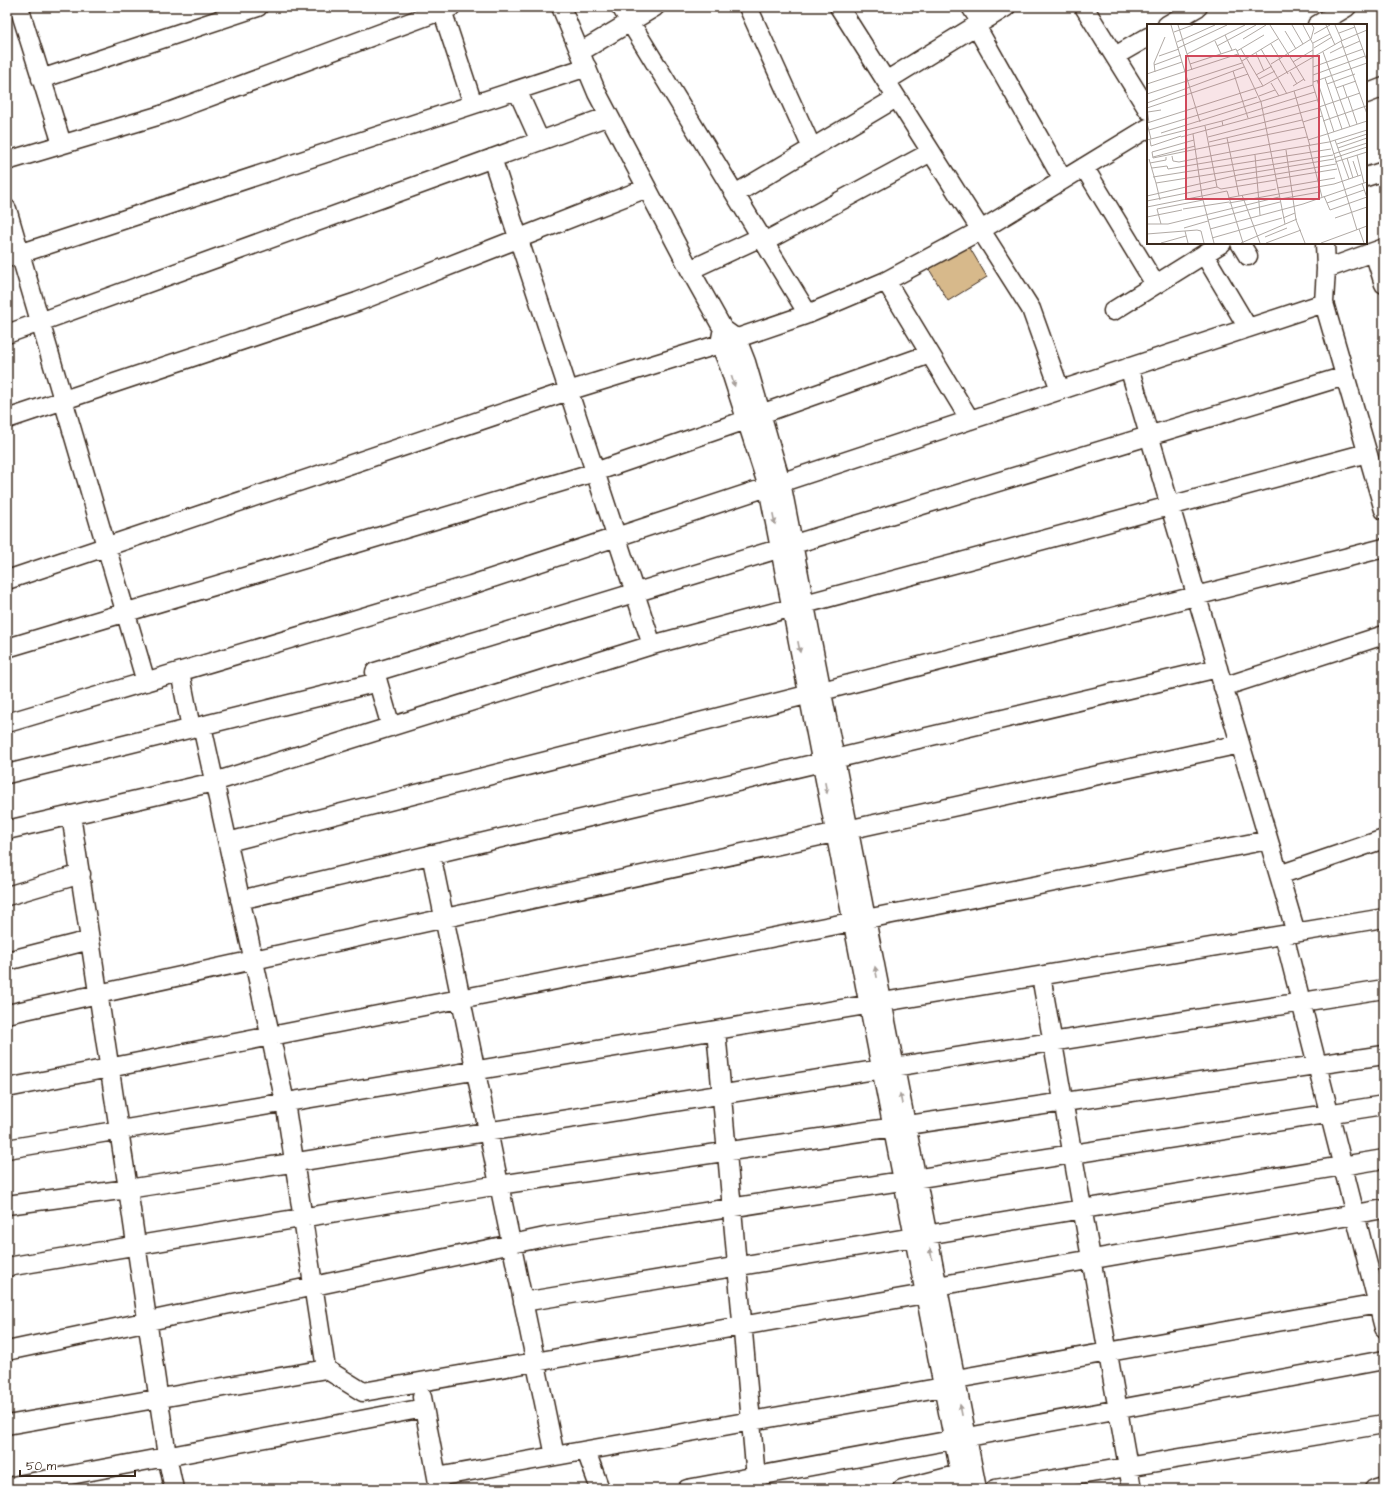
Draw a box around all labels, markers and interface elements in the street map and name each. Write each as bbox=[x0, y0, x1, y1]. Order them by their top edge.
inset map bbox=[1147, 24, 1367, 244]
one-way arrow bbox=[731, 375, 737, 387]
one-way arrow bbox=[771, 513, 777, 525]
one-way arrow bbox=[796, 641, 802, 653]
one-way arrow bbox=[824, 782, 830, 794]
one-way arrow bbox=[873, 966, 879, 978]
one-way arrow bbox=[898, 1093, 904, 1105]
one-way arrow bbox=[928, 1248, 934, 1261]
one-way arrow bbox=[958, 1403, 964, 1416]
scale bar bbox=[20, 1452, 135, 1478]
text: 50 m bbox=[26, 1458, 57, 1475]

